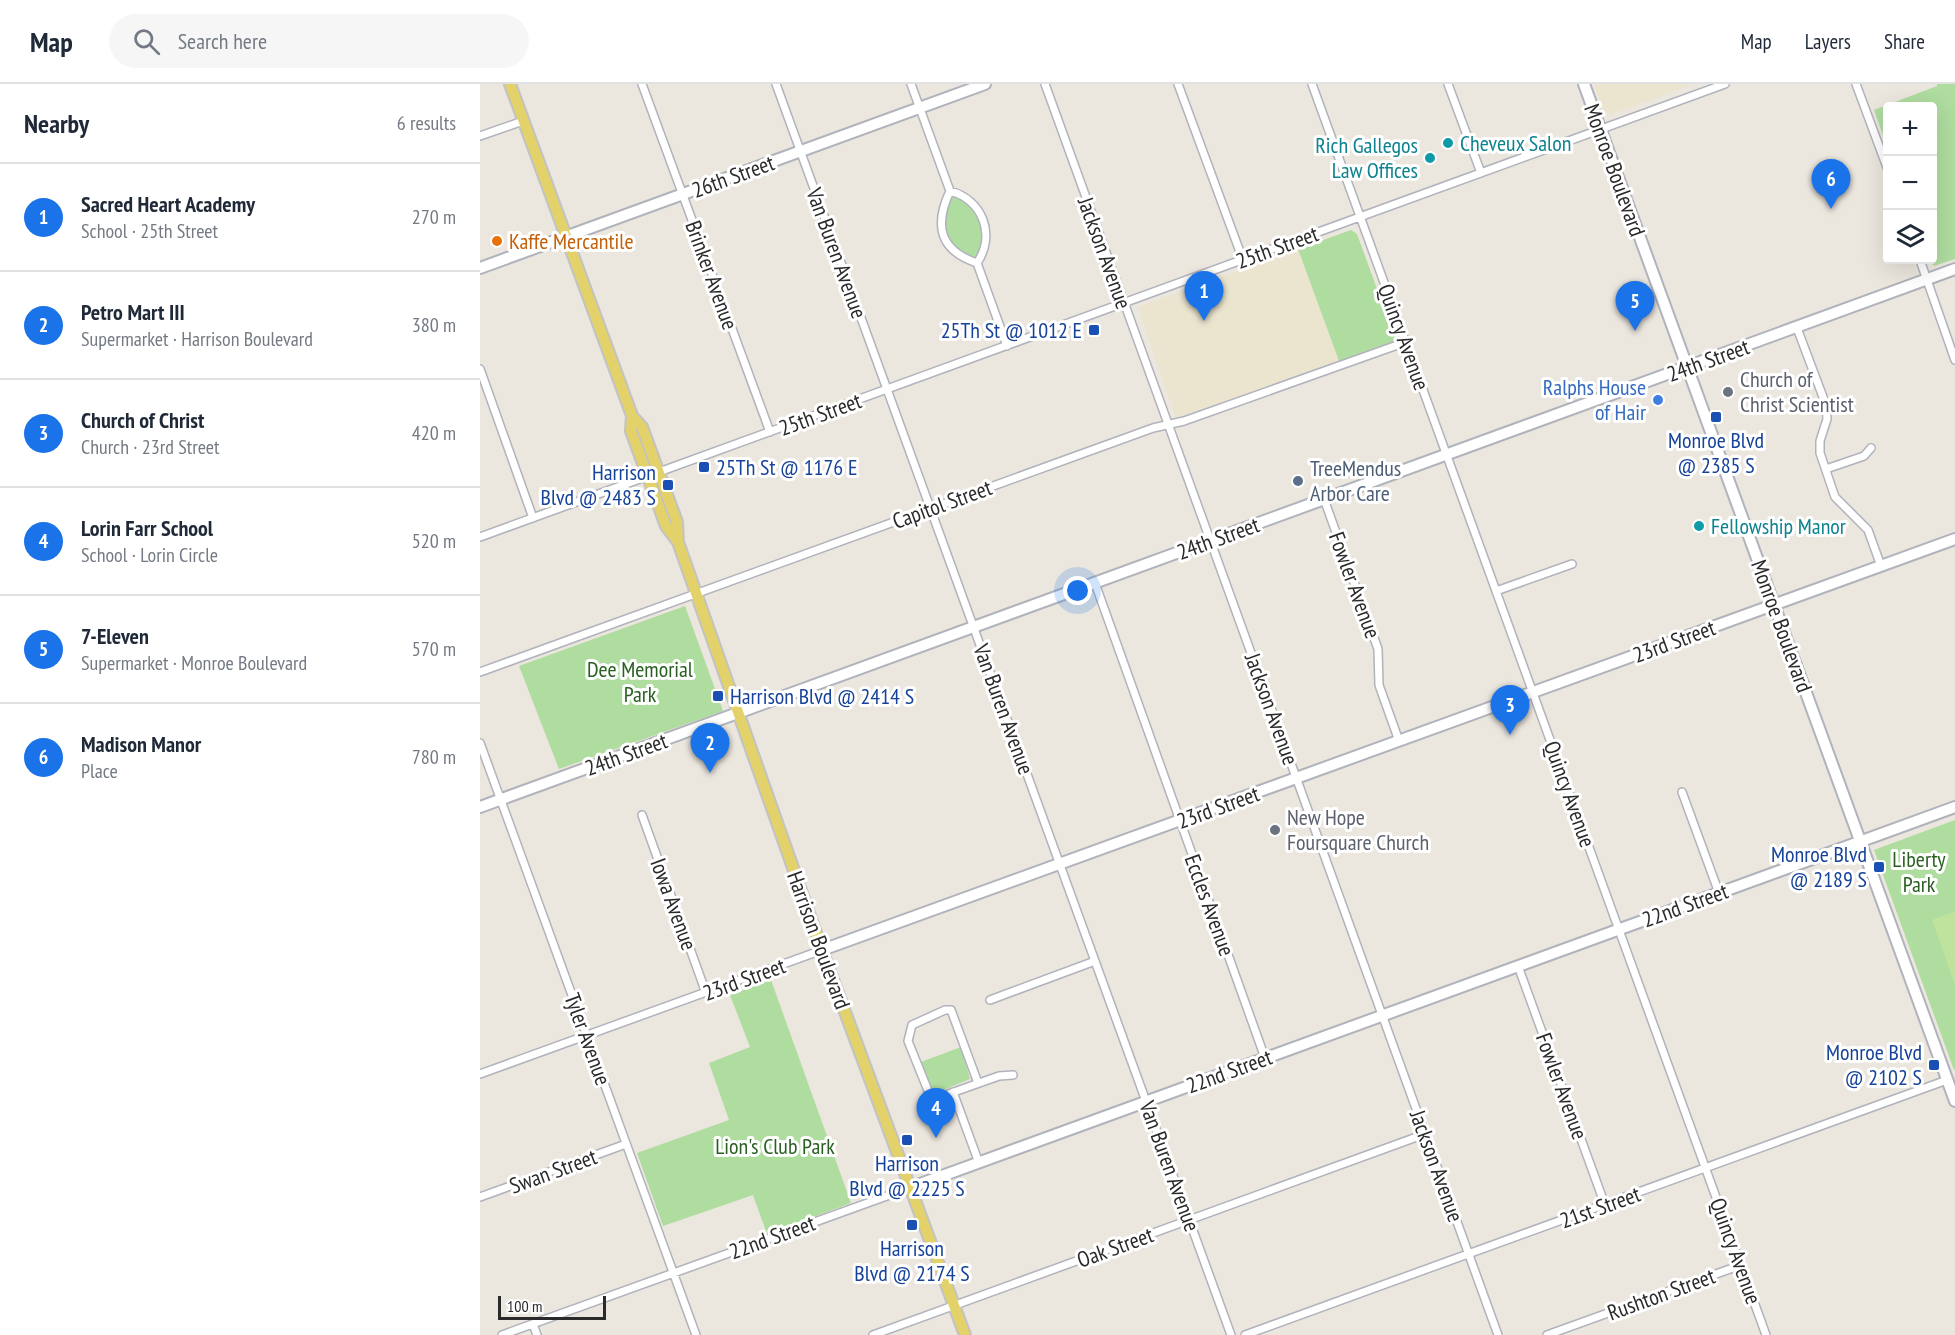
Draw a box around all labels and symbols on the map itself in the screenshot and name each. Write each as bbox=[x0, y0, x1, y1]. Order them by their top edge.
street label: Monroe Boulevard bbox=[1578, 100, 1652, 240]
place label: Cheveux Salon bbox=[1460, 129, 1571, 157]
place label: Rich Gallegos Law Offices bbox=[1315, 131, 1418, 184]
marker: Cheveux Salon bbox=[1441, 136, 1455, 150]
street label: 26th Street bbox=[688, 148, 778, 204]
marker: Rich Gallegos Law Offices bbox=[1423, 151, 1437, 165]
pin: 6 bbox=[1812, 160, 1850, 209]
street label: Van Buren Avenue bbox=[800, 183, 874, 322]
street label: Jackson Avenue bbox=[1072, 192, 1138, 313]
street label: Brinker Avenue bbox=[679, 217, 745, 333]
street label: 25th Street bbox=[1232, 219, 1322, 275]
place label: Kaffe Mercantile bbox=[509, 227, 634, 255]
marker: Kaffe Mercantile bbox=[490, 234, 504, 248]
pin: 1 bbox=[1184, 272, 1224, 321]
street label: Quincy Avenue bbox=[1372, 280, 1436, 394]
pin: 5 bbox=[1616, 282, 1654, 331]
place label: 25Th St @ 1012 E bbox=[941, 316, 1082, 344]
marker: 25Th St @ 1012 E bbox=[1087, 323, 1101, 337]
street label: 24th Street bbox=[1663, 332, 1753, 388]
place label: Church of Christ Scientist bbox=[1740, 365, 1854, 418]
place label: Ralphs House of Hair bbox=[1543, 373, 1646, 426]
marker: Church of Christ Scientist bbox=[1721, 385, 1735, 399]
street label: 25th Street bbox=[775, 386, 865, 442]
marker: Ralphs House of Hair bbox=[1651, 393, 1665, 407]
marker: Monroe Blvd @ 2385 S bbox=[1709, 410, 1723, 424]
place label: Monroe Blvd @ 2385 S bbox=[1668, 426, 1764, 479]
place label: 25Th St @ 1176 E bbox=[716, 453, 857, 481]
place label: TreeMendus Arbor Care bbox=[1310, 454, 1401, 507]
place label: Harrison Blvd @ 2483 S bbox=[541, 458, 656, 511]
marker: 25Th St @ 1176 E bbox=[697, 460, 711, 474]
street label: Capitol Street bbox=[889, 473, 995, 535]
marker: TreeMendus Arbor Care bbox=[1291, 474, 1305, 488]
marker: Harrison Blvd @ 2483 S bbox=[661, 478, 675, 492]
street label: 24th Street bbox=[1173, 510, 1263, 566]
place label: Fellowship Manor bbox=[1711, 512, 1846, 540]
marker: Fellowship Manor bbox=[1692, 519, 1706, 533]
street label: Fowler Avenue bbox=[1323, 528, 1387, 642]
street label: Monroe Boulevard bbox=[1745, 556, 1819, 696]
your location bbox=[1063, 576, 1092, 605]
street label: 23rd Street bbox=[1629, 613, 1719, 669]
street label: Van Buren Avenue bbox=[967, 639, 1041, 778]
street label: Jackson Avenue bbox=[1239, 648, 1305, 769]
park label: Dee Memorial Park bbox=[587, 655, 694, 708]
place label: Harrison Blvd @ 2414 S bbox=[730, 682, 914, 710]
pin: 3 bbox=[1490, 686, 1530, 735]
marker: Harrison Blvd @ 2414 S bbox=[711, 689, 725, 703]
pin: 2 bbox=[690, 724, 730, 773]
street label: 24th Street bbox=[581, 726, 671, 782]
street label: Quincy Avenue bbox=[1538, 737, 1602, 851]
street label: 23rd Street bbox=[1173, 779, 1263, 835]
place label: New Hope Foursquare Church bbox=[1287, 803, 1429, 856]
marker: New Hope Foursquare Church bbox=[1268, 823, 1282, 837]
place label: Monroe Blvd @ 2189 S bbox=[1771, 840, 1867, 893]
park label: Liberty Park bbox=[1892, 845, 1946, 898]
street label: Eccles Avenue bbox=[1179, 850, 1241, 960]
street label: Iowa Avenue bbox=[644, 854, 704, 954]
marker: Monroe Blvd @ 2189 S bbox=[1872, 860, 1886, 874]
street label: Harrison Boulevard bbox=[781, 867, 857, 1013]
street label: 22nd Street bbox=[1638, 877, 1732, 933]
street label: 23rd Street bbox=[699, 951, 789, 1007]
street label: Tyler Avenue bbox=[558, 989, 618, 1089]
street label: Fowler Avenue bbox=[1530, 1029, 1594, 1143]
place label: Monroe Blvd @ 2102 S bbox=[1826, 1038, 1922, 1091]
street label: 22nd Street bbox=[1182, 1043, 1276, 1099]
marker: Monroe Blvd @ 2102 S bbox=[1927, 1058, 1941, 1072]
pin: 4 bbox=[916, 1088, 956, 1138]
street label: Van Buren Avenue bbox=[1133, 1096, 1207, 1235]
street label: Jackson Avenue bbox=[1404, 1105, 1470, 1226]
park label: Lion's Club Park bbox=[715, 1132, 835, 1160]
marker: Harrison Blvd @ 2225 S bbox=[900, 1133, 914, 1147]
street label: Swan Street bbox=[505, 1142, 601, 1200]
place label: Harrison Blvd @ 2225 S bbox=[849, 1149, 965, 1202]
street label: 21st Street bbox=[1556, 1180, 1644, 1234]
street label: Quincy Avenue bbox=[1704, 1194, 1768, 1308]
street label: 22nd Street bbox=[725, 1209, 819, 1265]
marker: Harrison Blvd @ 2174 S bbox=[905, 1218, 919, 1232]
street label: Oak Street bbox=[1073, 1220, 1157, 1274]
place label: Harrison Blvd @ 2174 S bbox=[854, 1234, 970, 1287]
street label: Rushton Street bbox=[1603, 1262, 1719, 1326]
scale bar bbox=[498, 1293, 606, 1320]

